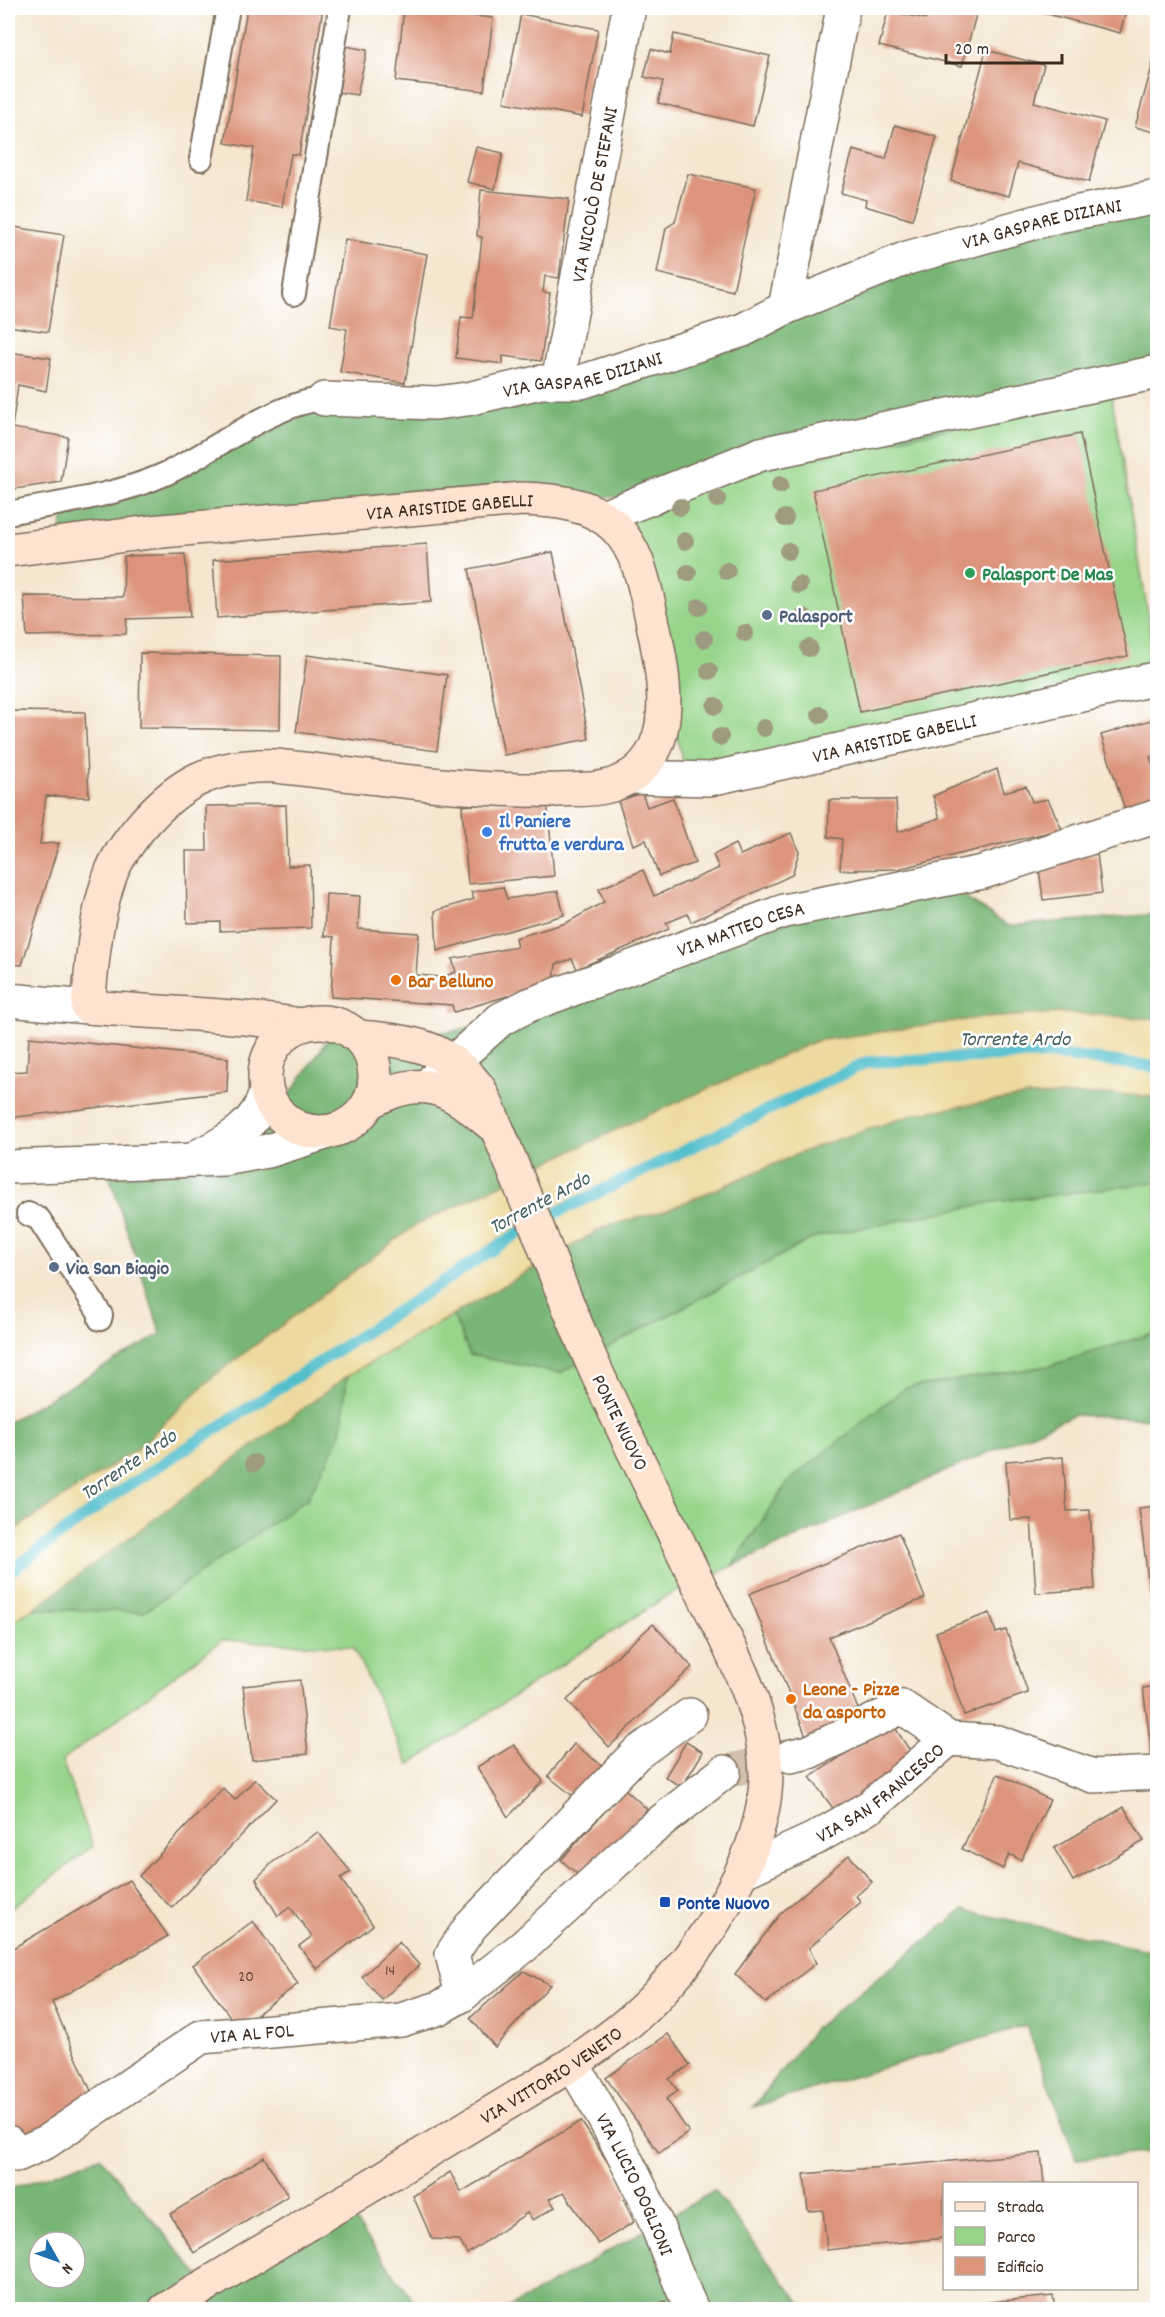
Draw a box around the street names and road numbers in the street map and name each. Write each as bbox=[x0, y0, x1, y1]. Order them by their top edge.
street label: VIA NICOLÒ DE STEFANI bbox=[566, 105, 627, 285]
street label: VIA GASPARE DIZIANI bbox=[960, 193, 1124, 259]
street label: VIA GASPARE DIZIANI bbox=[501, 346, 667, 407]
street label: VIA ARISTIDE GABELLI bbox=[365, 488, 533, 530]
street label: VIA ARISTIDE GABELLI bbox=[810, 708, 980, 772]
street label: VIA MATTEO CESA bbox=[674, 896, 807, 966]
street label: PONTE NUOVO bbox=[583, 1370, 654, 1476]
street label: VIA SAN FRANCESCO bbox=[812, 1738, 952, 1852]
street label: VIA AL FOL bbox=[209, 2018, 295, 2053]
street label: VIA VITTORIO VENETO bbox=[476, 2021, 630, 2133]
street label: VIA LUCIO DOGLIONI bbox=[587, 2109, 679, 2261]

